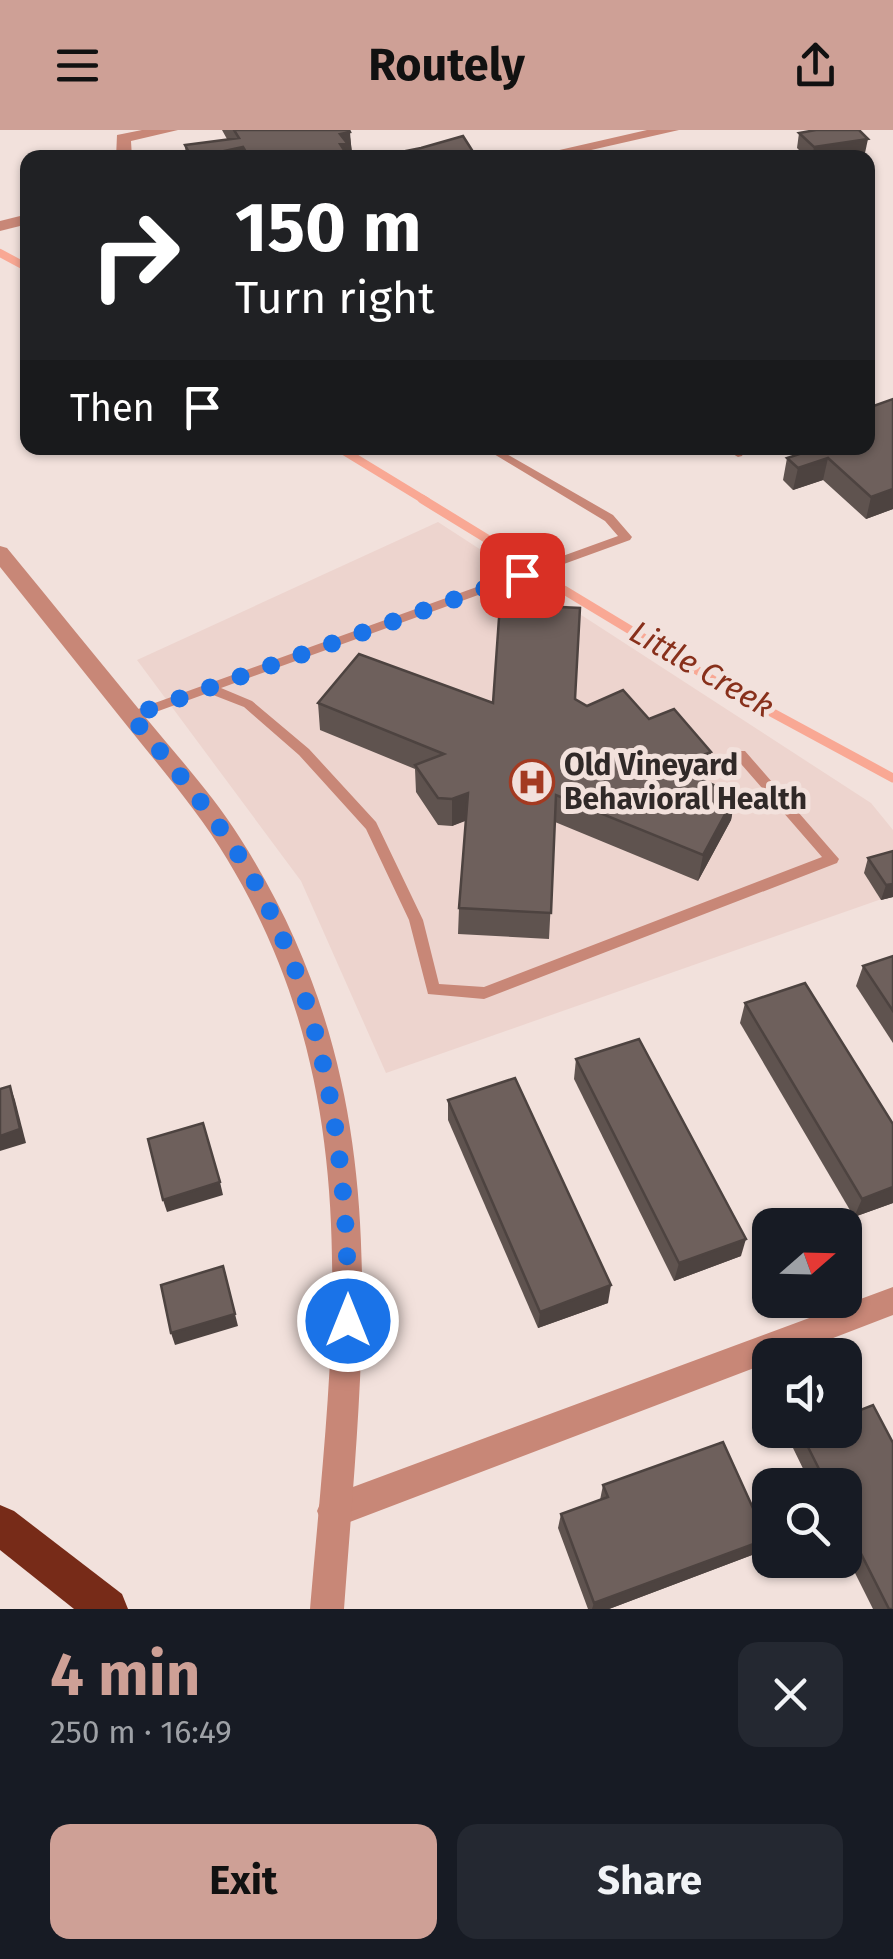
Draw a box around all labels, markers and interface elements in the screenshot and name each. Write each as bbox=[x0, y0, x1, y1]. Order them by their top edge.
icon: menu bbox=[50, 38, 105, 93]
text: Routely bbox=[368, 38, 525, 92]
icon: share bbox=[788, 38, 843, 93]
text: 150 m bbox=[235, 186, 422, 270]
icon: right bbox=[70, 190, 200, 320]
text: Turn right bbox=[235, 271, 434, 325]
icon: arrive bbox=[175, 380, 230, 435]
text: Then bbox=[70, 385, 155, 431]
pin bbox=[480, 533, 565, 618]
icon: arrive bbox=[495, 548, 550, 603]
water label: Little Creek bbox=[623, 613, 781, 725]
place label: Old Vineyard Behavioral Health bbox=[564, 747, 807, 817]
hospital icon: Old Vineyard Behavioral Health bbox=[509, 759, 555, 805]
north arrow bbox=[752, 1208, 862, 1318]
map controls bbox=[752, 1208, 862, 1578]
position arrow bbox=[296, 1269, 400, 1373]
button: sound bbox=[752, 1338, 862, 1448]
button: search bbox=[752, 1468, 862, 1578]
text: 4 min bbox=[50, 1639, 200, 1711]
button: close bbox=[738, 1642, 843, 1747]
text: 250 m · 16:49 bbox=[50, 1713, 232, 1751]
button: Exit bbox=[50, 1824, 437, 1939]
button: Share bbox=[457, 1824, 843, 1939]

